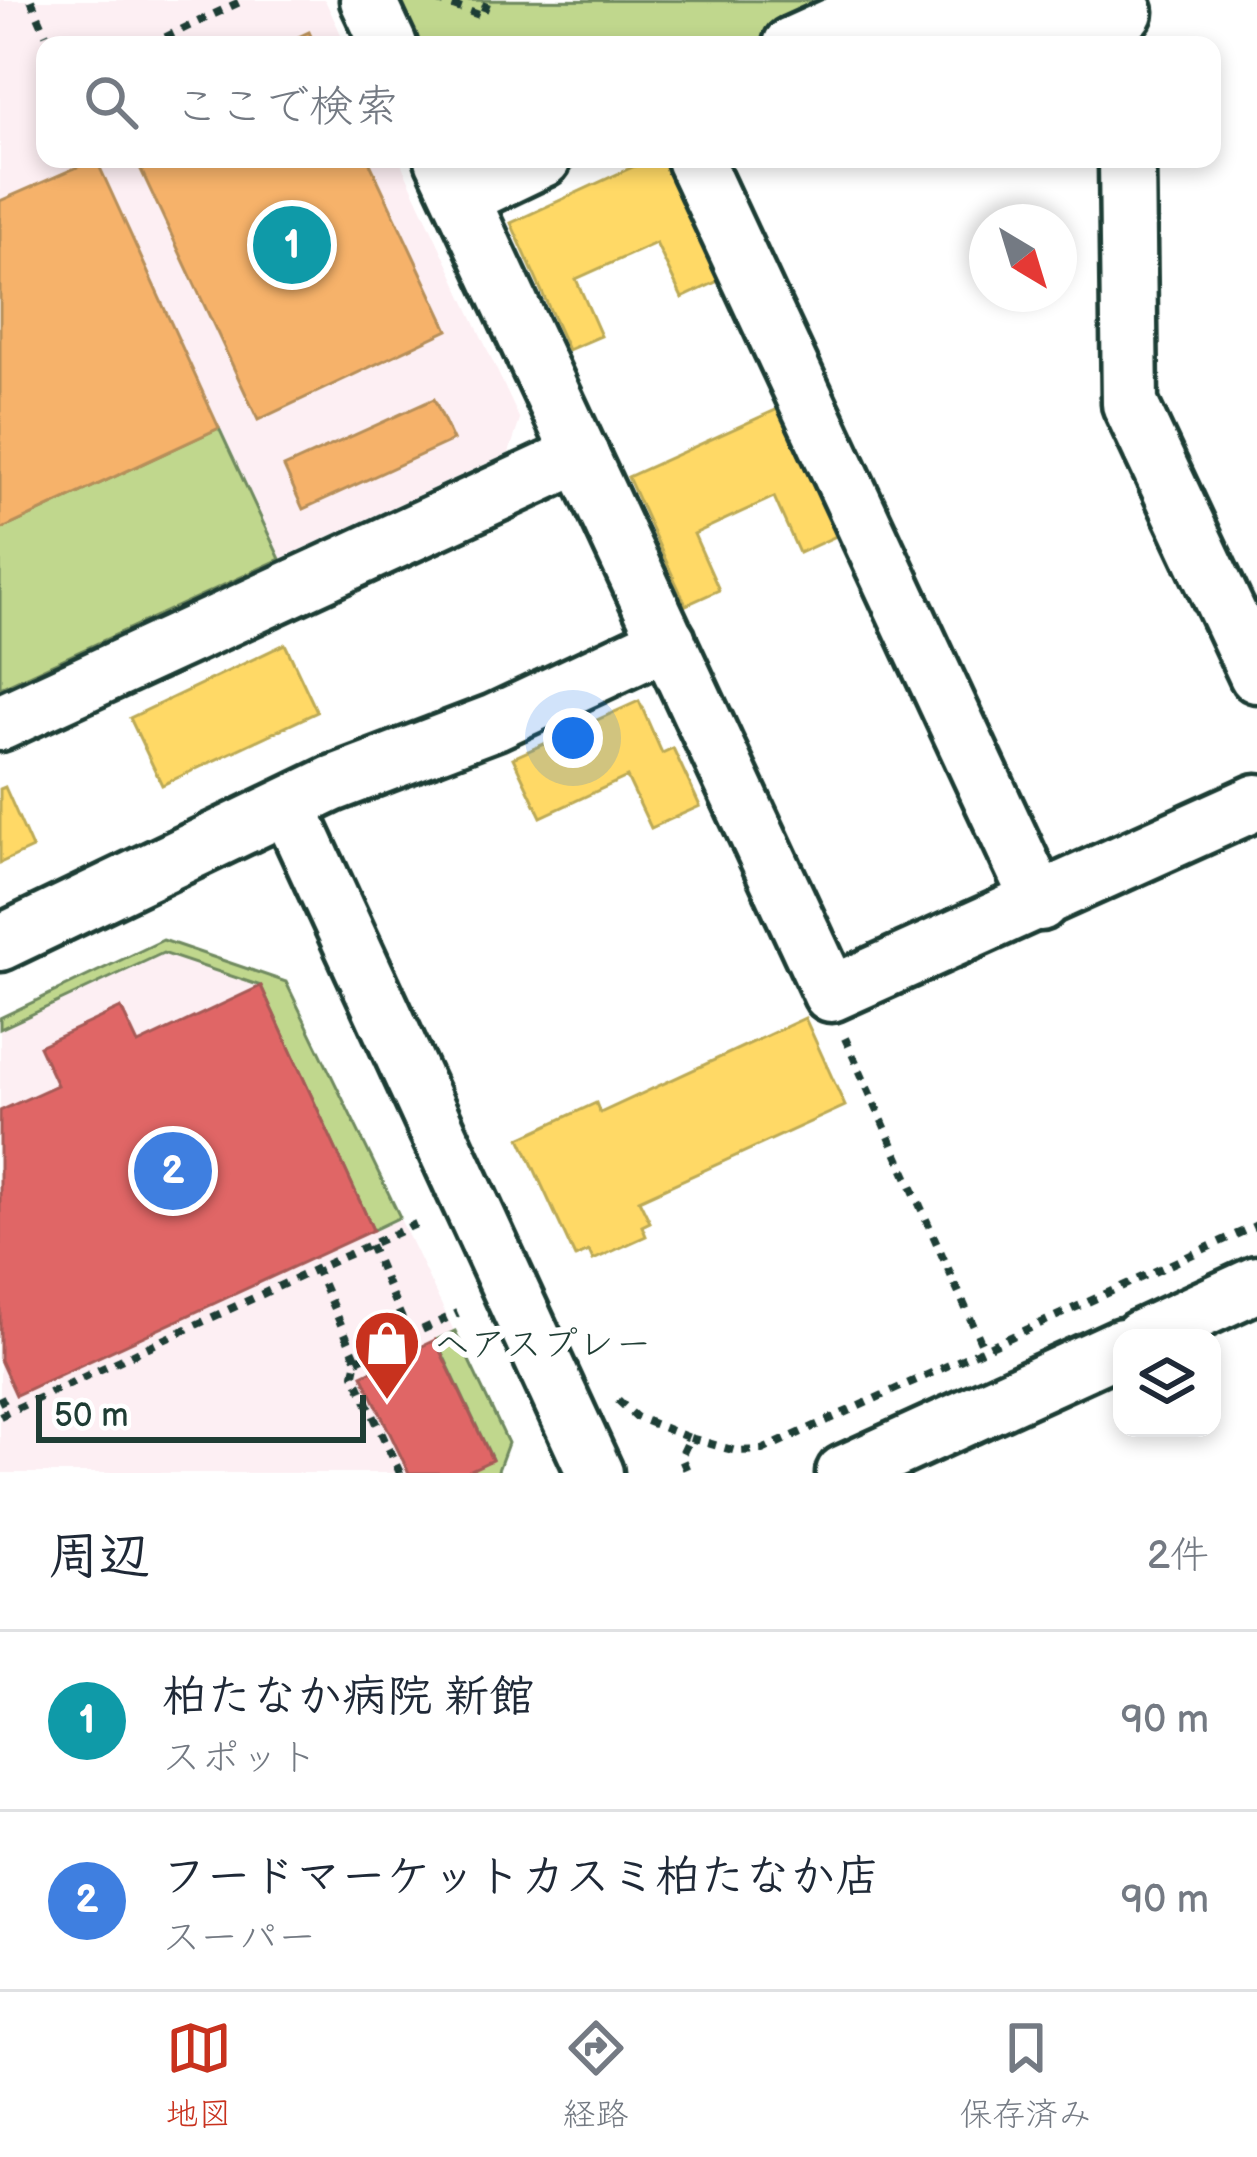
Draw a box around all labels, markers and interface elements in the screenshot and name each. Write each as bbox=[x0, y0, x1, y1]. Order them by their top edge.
search box bbox=[36, 36, 1221, 168]
icon: search bbox=[78, 69, 144, 135]
text: ここで検索 bbox=[174, 80, 399, 135]
pin: 1 bbox=[253, 200, 331, 290]
north arrow bbox=[969, 204, 1077, 312]
your location bbox=[543, 708, 603, 768]
pin: 2 bbox=[134, 1126, 212, 1216]
shop icon: ヘアスプレー bbox=[352, 1308, 422, 1402]
place label: ヘアスプレー bbox=[434, 1324, 651, 1367]
map controls bbox=[1113, 1329, 1221, 1437]
button: layers bbox=[1113, 1329, 1221, 1437]
scale bar bbox=[36, 1389, 366, 1442]
text: 50 m bbox=[54, 1396, 129, 1436]
text: 周辺 bbox=[48, 1527, 150, 1588]
text: 2件 bbox=[1147, 1533, 1209, 1580]
text: 柏たなか病院 新館 bbox=[162, 1670, 534, 1725]
text: 1 bbox=[79, 1697, 95, 1744]
text: 90 m bbox=[1121, 1697, 1209, 1744]
text: スポット bbox=[162, 1735, 318, 1782]
text: フードマーケットカスミ柏たなか店 bbox=[162, 1850, 880, 1905]
text: 2 bbox=[75, 1877, 99, 1924]
text: 90 m bbox=[1121, 1877, 1209, 1924]
text: スーパー bbox=[162, 1915, 316, 1962]
tab: 地図 bbox=[166, 2015, 232, 2135]
tab: 経路 bbox=[563, 2015, 629, 2135]
tab: 保存済み bbox=[960, 2015, 1092, 2135]

